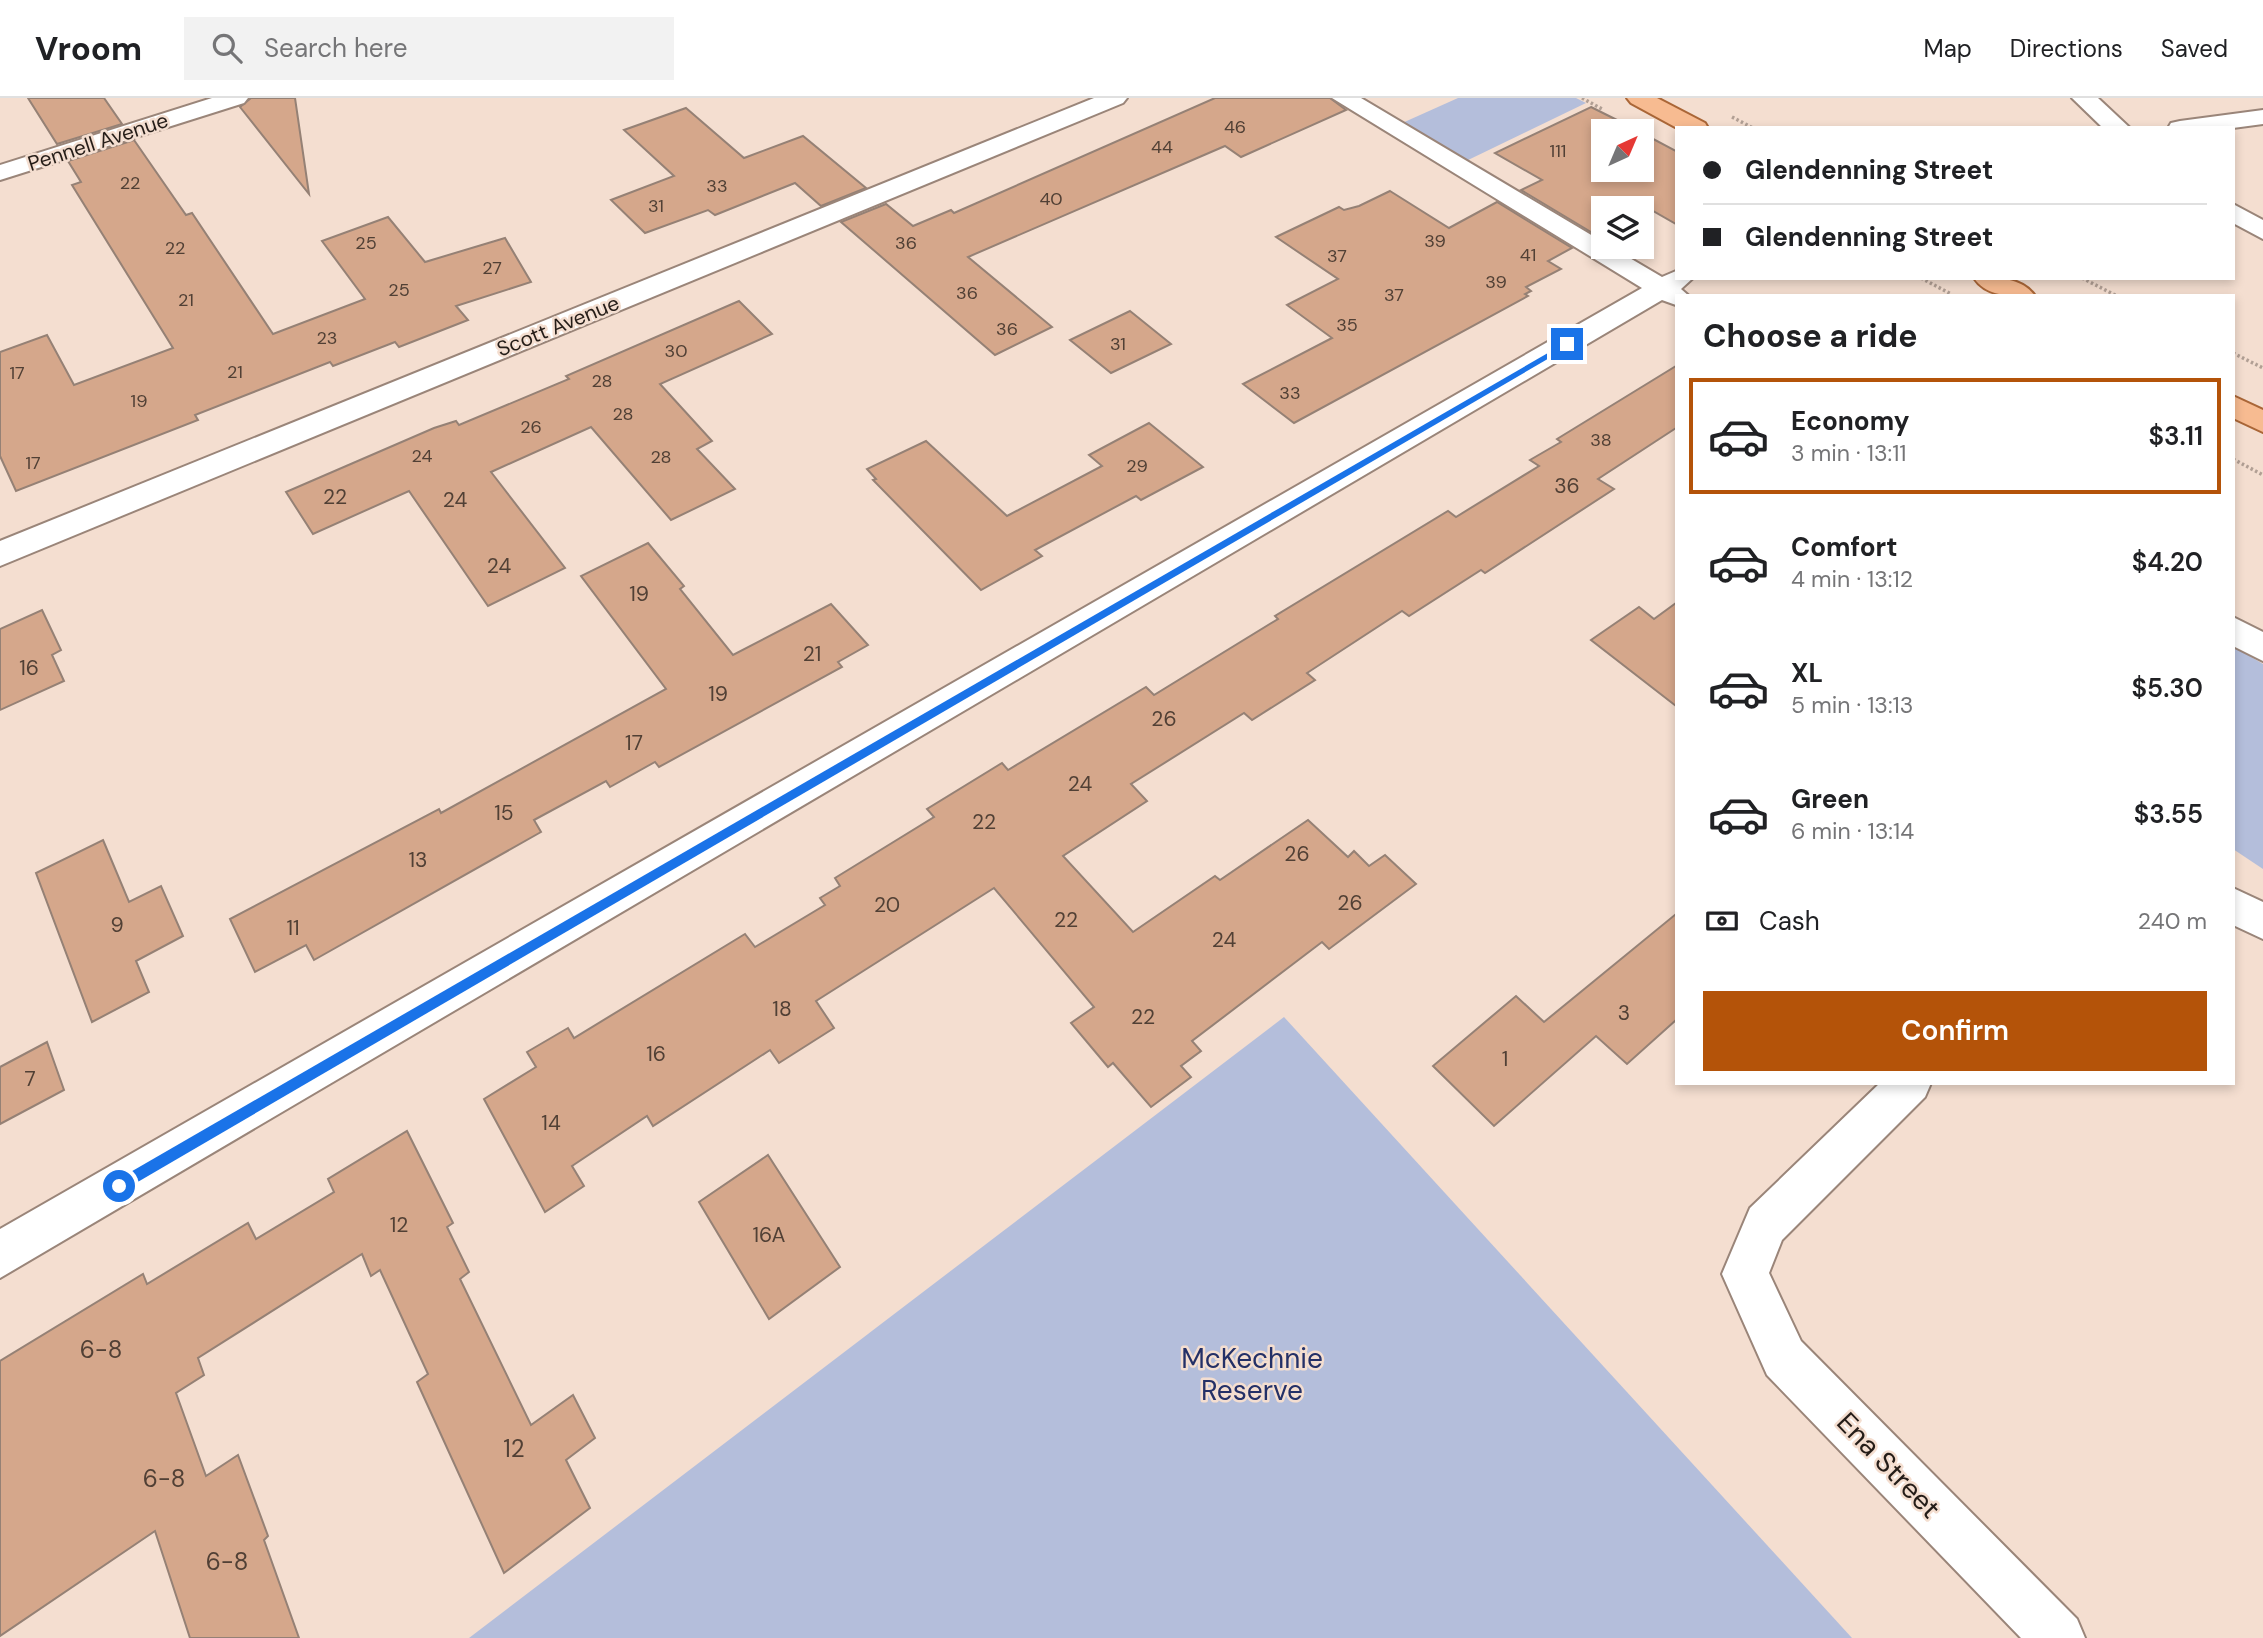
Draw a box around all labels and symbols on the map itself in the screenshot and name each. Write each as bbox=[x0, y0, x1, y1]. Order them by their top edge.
street label: Pennell Avenue bbox=[24, 106, 172, 178]
house number: 46 bbox=[1224, 115, 1246, 139]
north arrow bbox=[1591, 119, 1654, 182]
house number: 44 bbox=[1151, 135, 1173, 159]
house number: 111 bbox=[1550, 139, 1566, 163]
house number: 22 bbox=[120, 171, 140, 195]
house number: 33 bbox=[706, 174, 728, 198]
house number: 40 bbox=[1039, 187, 1063, 211]
house number: 31 bbox=[648, 194, 664, 218]
house number: 39 bbox=[1424, 229, 1446, 253]
house number: 25 bbox=[355, 231, 377, 255]
house number: 36 bbox=[895, 231, 917, 255]
house number: 22 bbox=[165, 236, 185, 260]
house number: 41 bbox=[1520, 243, 1536, 267]
house number: 37 bbox=[1327, 244, 1347, 268]
house number: 27 bbox=[482, 256, 502, 280]
house number: 39 bbox=[1485, 270, 1507, 294]
house number: 25 bbox=[388, 278, 410, 302]
house number: 36 bbox=[956, 281, 978, 305]
house number: 37 bbox=[1384, 283, 1404, 307]
house number: 21 bbox=[178, 288, 194, 312]
street label: Scott Avenue bbox=[493, 289, 623, 363]
house number: 35 bbox=[1336, 313, 1358, 337]
house number: 36 bbox=[996, 317, 1018, 341]
house number: 23 bbox=[316, 326, 338, 350]
route end bbox=[1551, 328, 1583, 360]
house number: 31 bbox=[1110, 332, 1126, 356]
house number: 30 bbox=[665, 339, 687, 363]
house number: 21 bbox=[227, 360, 243, 384]
house number: 17 bbox=[9, 361, 25, 385]
house number: 28 bbox=[591, 369, 613, 393]
house number: 33 bbox=[1279, 381, 1301, 405]
house number: 19 bbox=[131, 389, 147, 413]
house number: 28 bbox=[612, 402, 634, 426]
house number: 26 bbox=[520, 415, 542, 439]
house number: 38 bbox=[1590, 428, 1612, 452]
house number: 24 bbox=[412, 444, 433, 468]
house number: 28 bbox=[650, 445, 672, 469]
house number: 17 bbox=[25, 451, 41, 475]
house number: 29 bbox=[1126, 454, 1148, 478]
house number: 36 bbox=[1554, 472, 1580, 500]
house number: 22 bbox=[323, 483, 347, 511]
house number: 24 bbox=[443, 486, 467, 514]
house number: 24 bbox=[487, 552, 511, 580]
house number: 19 bbox=[629, 580, 649, 608]
house number: 21 bbox=[803, 640, 821, 668]
house number: 16 bbox=[19, 654, 39, 682]
house number: 19 bbox=[708, 680, 728, 708]
house number: 26 bbox=[1151, 705, 1177, 733]
house number: 17 bbox=[625, 729, 643, 757]
house number: 24 bbox=[1068, 770, 1092, 798]
house number: 15 bbox=[494, 799, 514, 827]
house number: 22 bbox=[972, 808, 996, 836]
house number: 26 bbox=[1284, 840, 1310, 868]
house number: 13 bbox=[409, 846, 427, 874]
house number: 26 bbox=[1337, 889, 1363, 917]
house number: 20 bbox=[874, 891, 900, 919]
house number: 22 bbox=[1054, 906, 1078, 934]
house number: 9 bbox=[110, 911, 124, 939]
house number: 11 bbox=[286, 914, 300, 942]
house number: 24 bbox=[1212, 926, 1236, 954]
house number: 18 bbox=[772, 995, 792, 1023]
house number: 3 bbox=[1618, 999, 1630, 1027]
house number: 22 bbox=[1131, 1003, 1155, 1031]
house number: 16 bbox=[646, 1040, 666, 1068]
house number: 1 bbox=[1502, 1045, 1508, 1073]
house number: 7 bbox=[24, 1065, 36, 1093]
house number: 14 bbox=[541, 1109, 561, 1137]
route start bbox=[103, 1170, 135, 1202]
house number: 12 bbox=[390, 1211, 408, 1239]
house number: 16A bbox=[753, 1221, 785, 1249]
house number: 6-8 bbox=[80, 1334, 122, 1365]
park label: McKechnie Reserve bbox=[1181, 1340, 1323, 1409]
street label: Ena Street bbox=[1829, 1404, 1948, 1526]
house number: 12 bbox=[503, 1433, 525, 1464]
house number: 6-8 bbox=[143, 1463, 185, 1494]
house number: 6-8 bbox=[206, 1546, 248, 1577]

